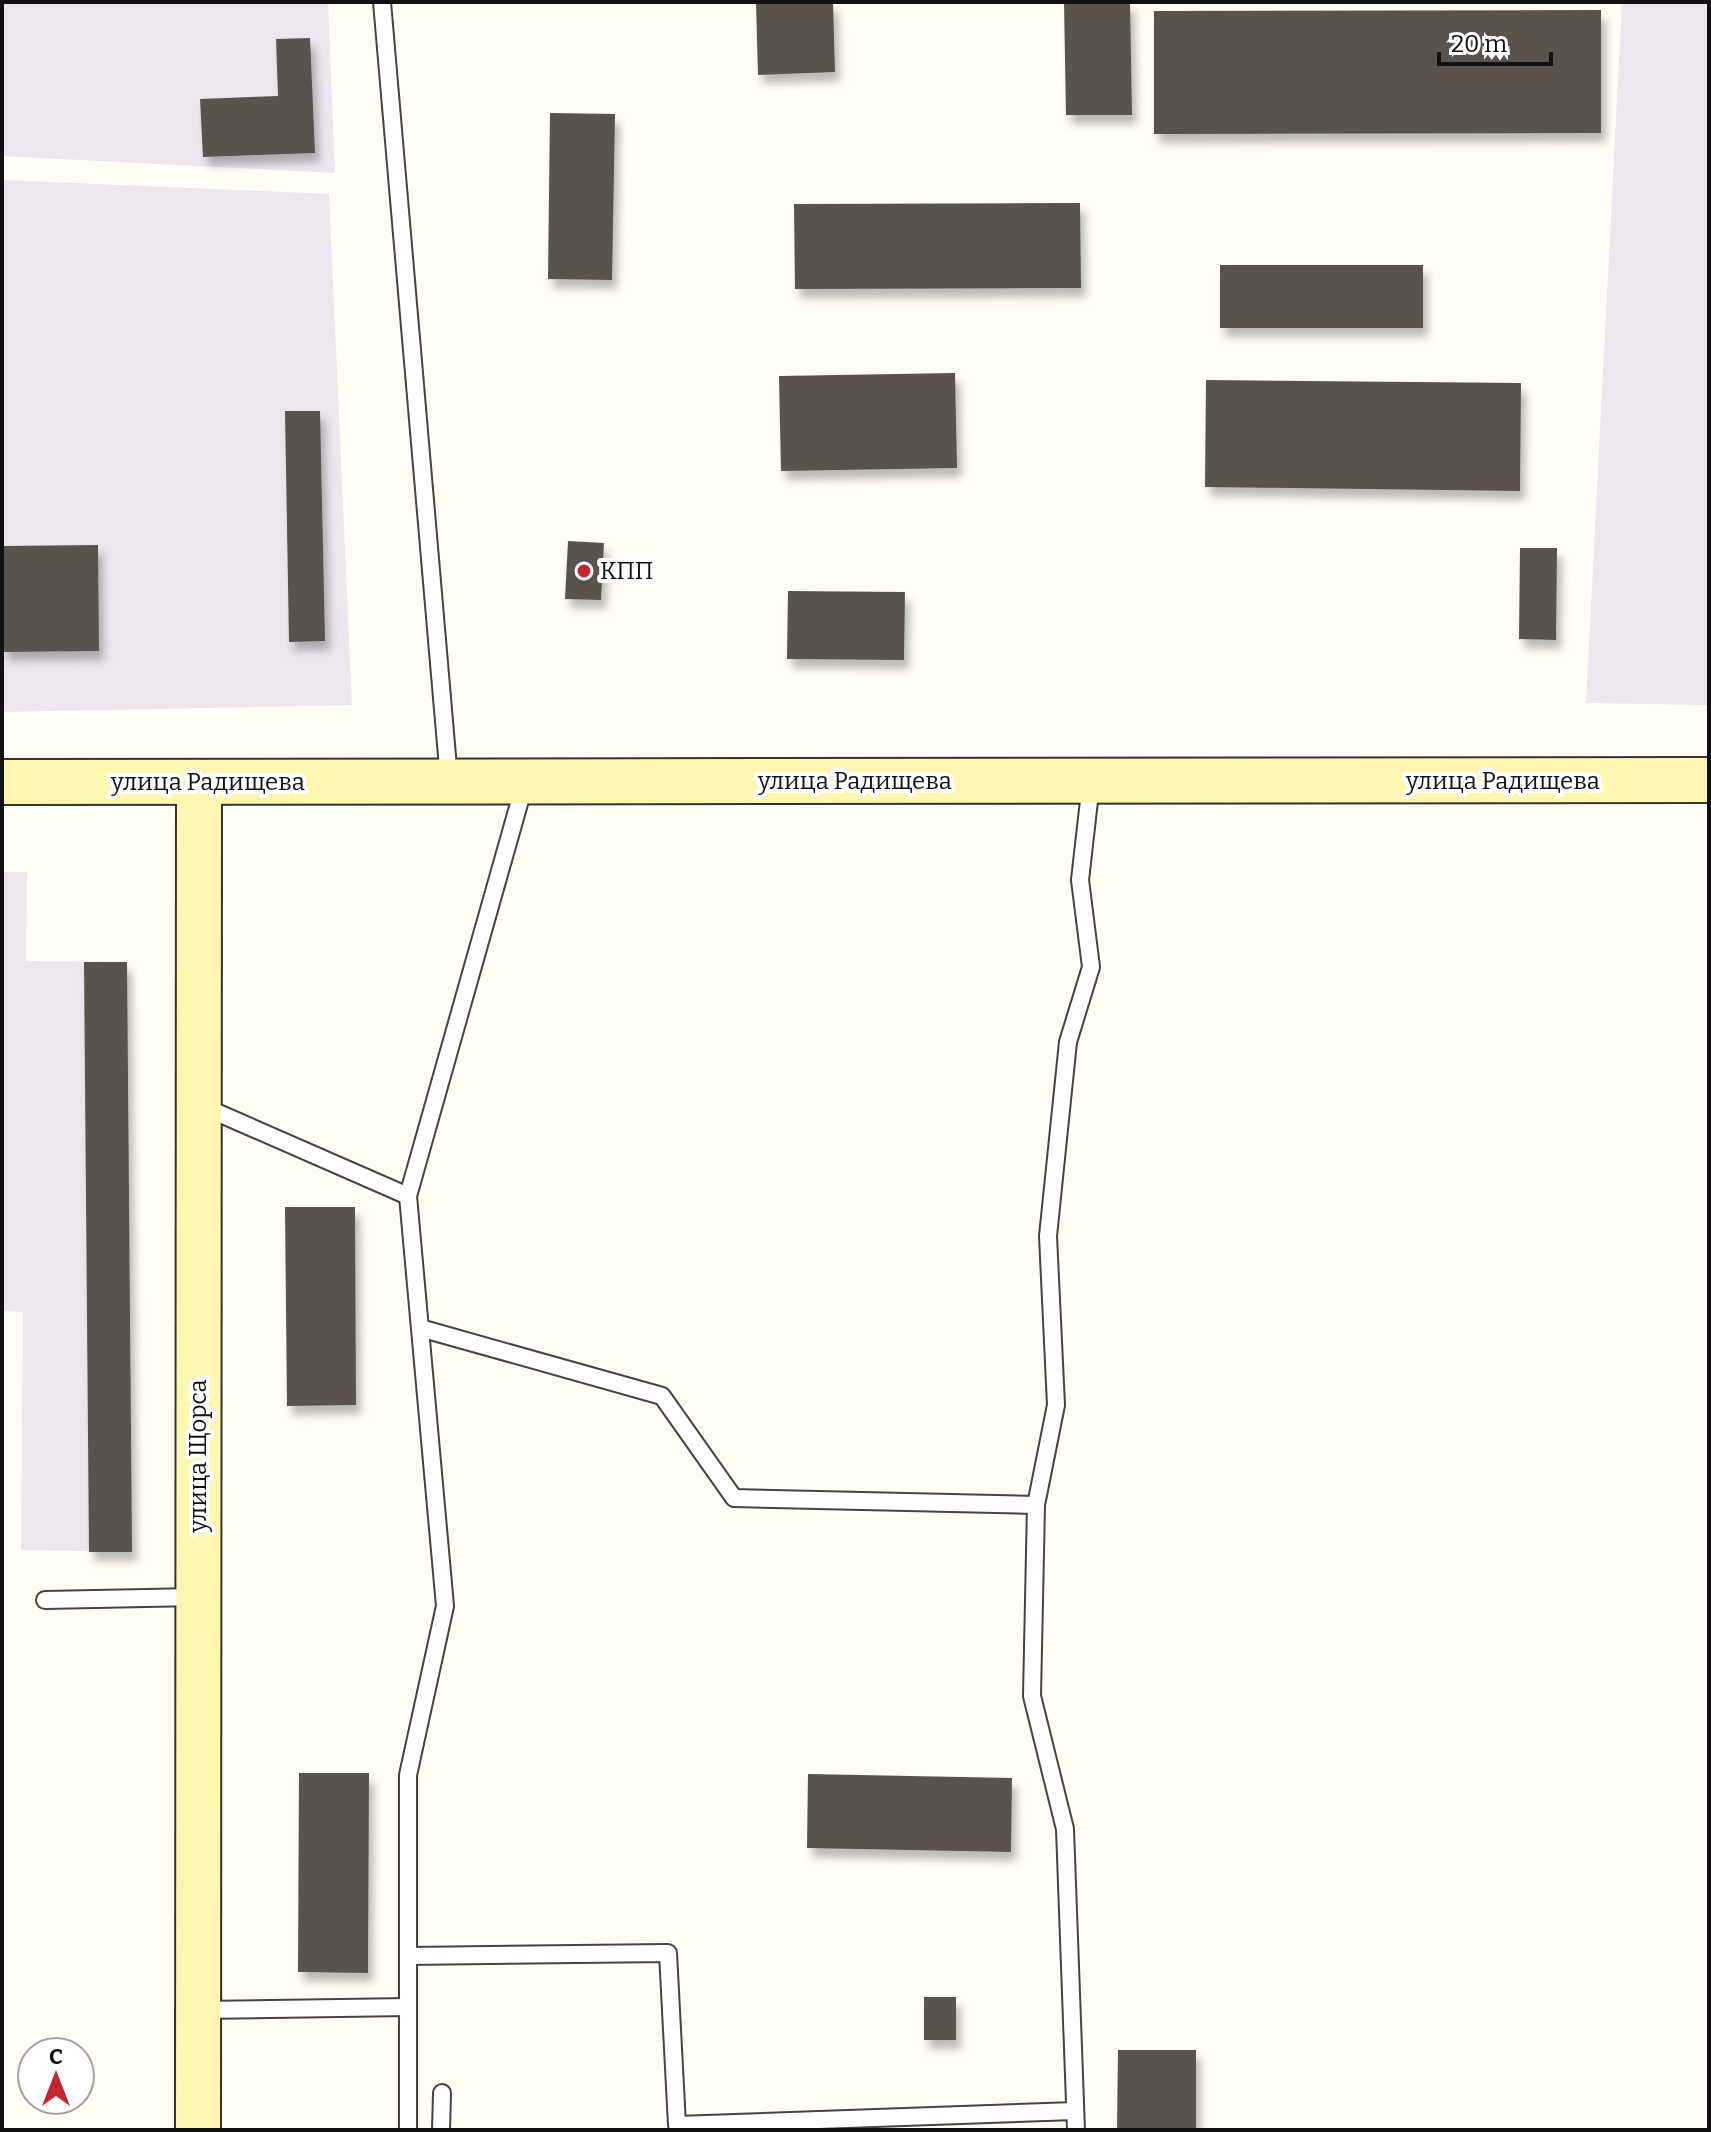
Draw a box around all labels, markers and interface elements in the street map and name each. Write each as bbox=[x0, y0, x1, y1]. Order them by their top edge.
scale bar bbox=[1439, 16, 1551, 66]
text: 20 m bbox=[1451, 30, 1507, 58]
place label: КПП bbox=[600, 557, 654, 585]
marker: КПП bbox=[575, 562, 593, 580]
street label: улица Радищева bbox=[757, 767, 952, 795]
street label: улица Радищева bbox=[1405, 767, 1600, 795]
street label: улица Радищева bbox=[110, 768, 305, 796]
street label: улица Щорса bbox=[184, 1379, 212, 1534]
north arrow bbox=[16, 2036, 96, 2116]
text: С bbox=[49, 2043, 63, 2070]

